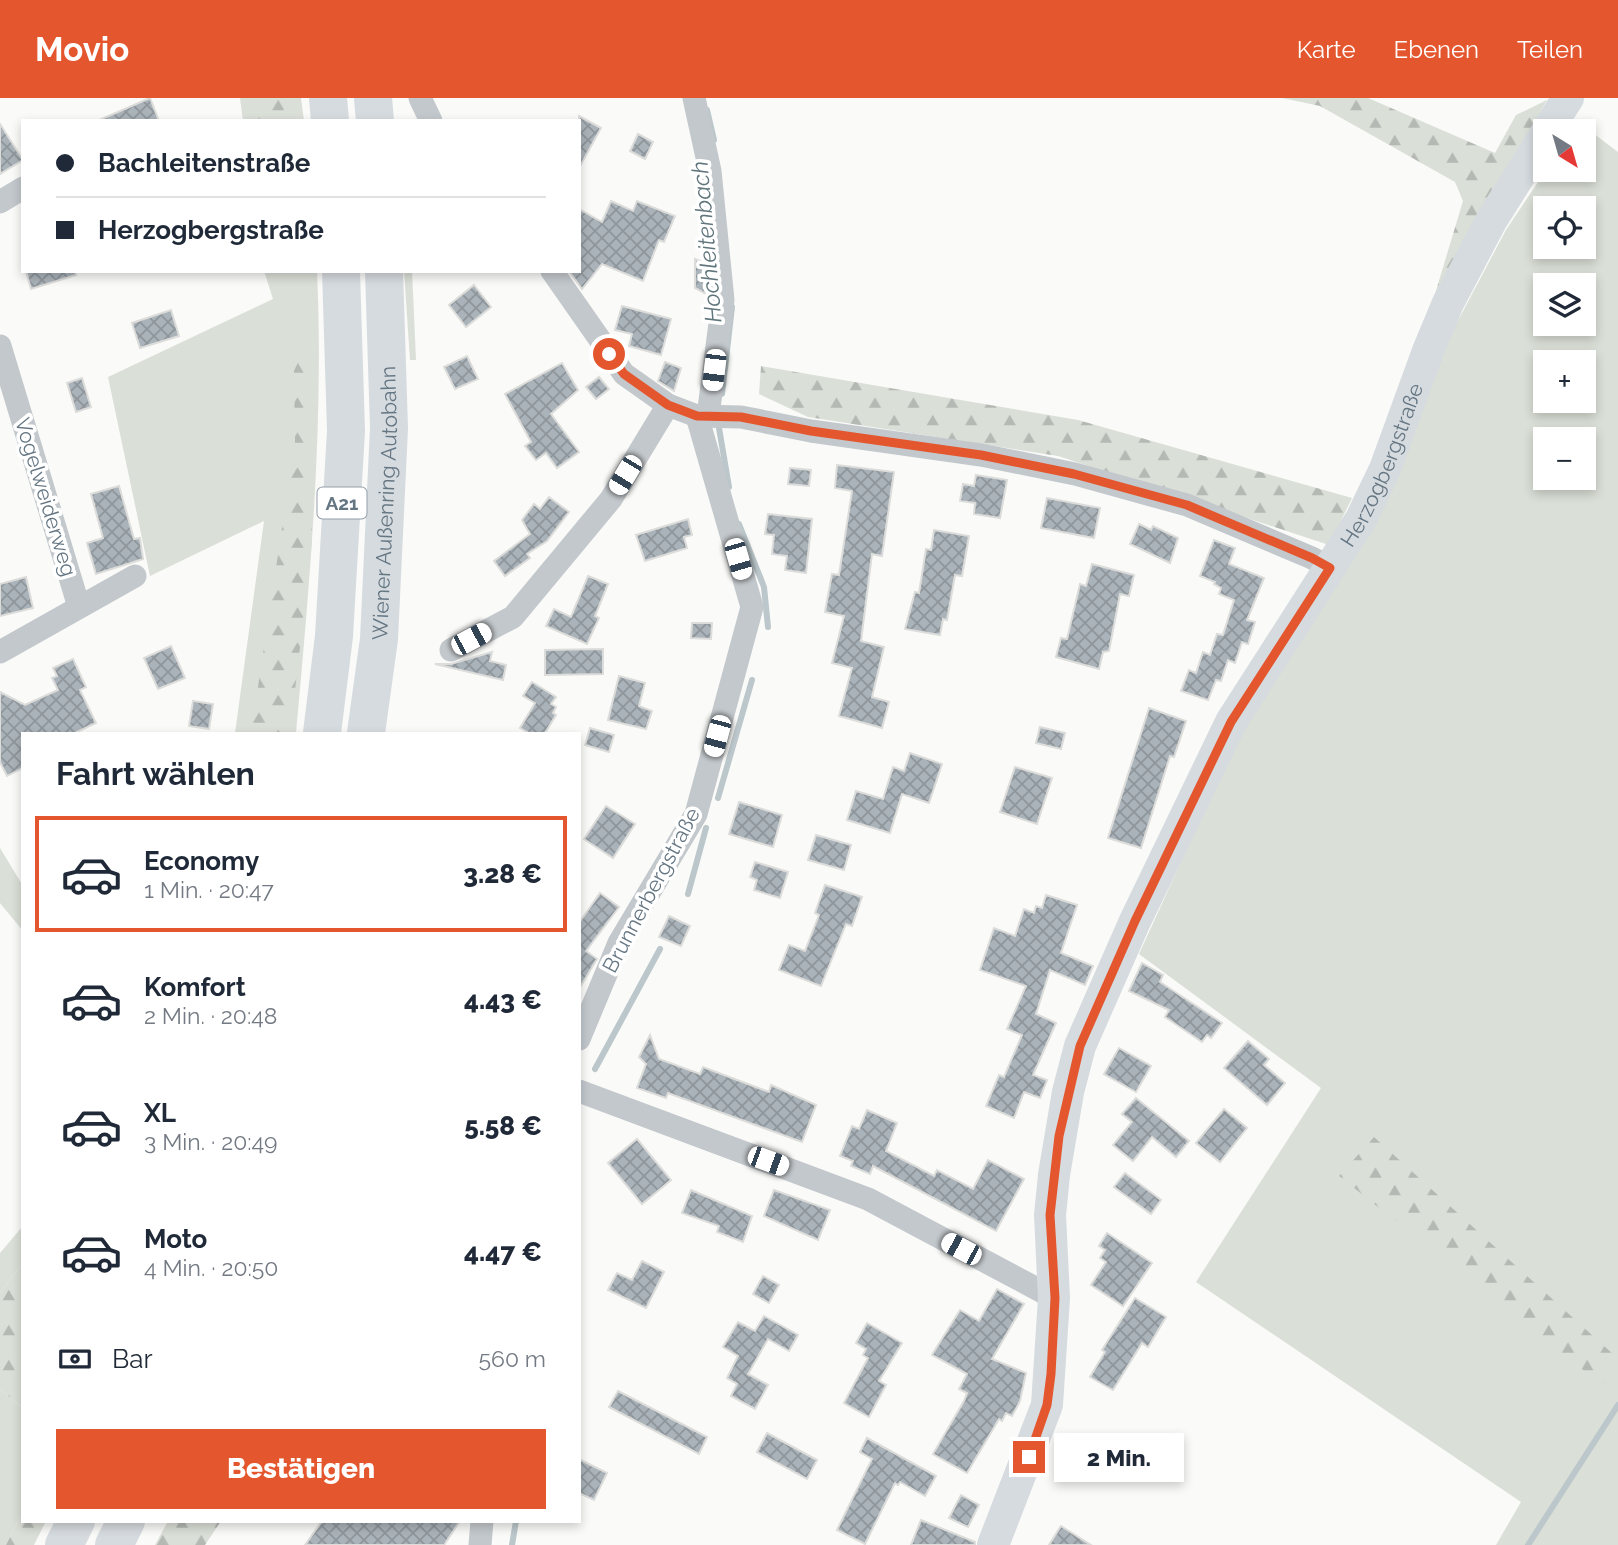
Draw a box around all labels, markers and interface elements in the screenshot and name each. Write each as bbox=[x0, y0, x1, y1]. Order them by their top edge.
text: Movio bbox=[35, 30, 129, 69]
text: Karte bbox=[1297, 35, 1356, 64]
text: Ebenen bbox=[1394, 35, 1479, 64]
text: Teilen bbox=[1517, 35, 1583, 64]
north arrow bbox=[1533, 119, 1596, 182]
map controls bbox=[1533, 119, 1596, 490]
text: Bachleitenstraße bbox=[98, 148, 310, 178]
water label: Hochleitenbach bbox=[685, 160, 727, 324]
button: locate bbox=[1533, 196, 1596, 259]
text: Herzogbergstraße bbox=[98, 215, 324, 245]
button: layers bbox=[1533, 273, 1596, 336]
route start bbox=[593, 338, 625, 370]
car bbox=[702, 348, 727, 392]
button: + bbox=[1533, 350, 1596, 413]
street label: Wiener Außenring Autobahn bbox=[366, 366, 402, 641]
street label: Herzogbergstraße bbox=[1334, 380, 1428, 551]
street label: Vogelweiderweg bbox=[10, 415, 82, 579]
button: − bbox=[1533, 427, 1596, 490]
car bbox=[606, 452, 645, 498]
road number: A21 bbox=[318, 488, 366, 518]
car bbox=[723, 536, 754, 582]
car bbox=[448, 620, 495, 658]
car bbox=[702, 713, 733, 759]
text: Fahrt wählen bbox=[56, 755, 255, 792]
street label: Brunnerbergstraße bbox=[597, 803, 705, 977]
icon: car bbox=[60, 843, 123, 906]
text: Economy bbox=[144, 846, 259, 876]
text: 3.28 € bbox=[463, 859, 542, 889]
text: 1 Min. · 20:47 bbox=[144, 876, 274, 903]
icon: car bbox=[60, 969, 123, 1032]
text: Komfort bbox=[144, 972, 246, 1002]
text: 4.43 € bbox=[464, 985, 542, 1015]
text: 2 Min. · 20:48 bbox=[144, 1002, 277, 1029]
icon: car bbox=[60, 1095, 123, 1158]
text: XL bbox=[144, 1098, 176, 1128]
text: 5.58 € bbox=[464, 1111, 542, 1141]
text: 3 Min. · 20:49 bbox=[144, 1128, 278, 1155]
car bbox=[745, 1144, 792, 1178]
icon: car bbox=[60, 1221, 123, 1284]
text: Moto bbox=[144, 1224, 207, 1254]
car bbox=[938, 1230, 985, 1268]
text: 4.47 € bbox=[464, 1237, 542, 1267]
text: 4 Min. · 20:50 bbox=[144, 1254, 278, 1281]
icon: cash bbox=[56, 1340, 94, 1378]
text: Bar bbox=[112, 1344, 153, 1374]
text: 560 m bbox=[479, 1345, 546, 1372]
button: Bestätigen bbox=[56, 1429, 546, 1509]
callout: 2 Min. bbox=[1054, 1432, 1183, 1482]
route end bbox=[1013, 1441, 1045, 1473]
text: 2 Min. bbox=[1087, 1444, 1151, 1471]

